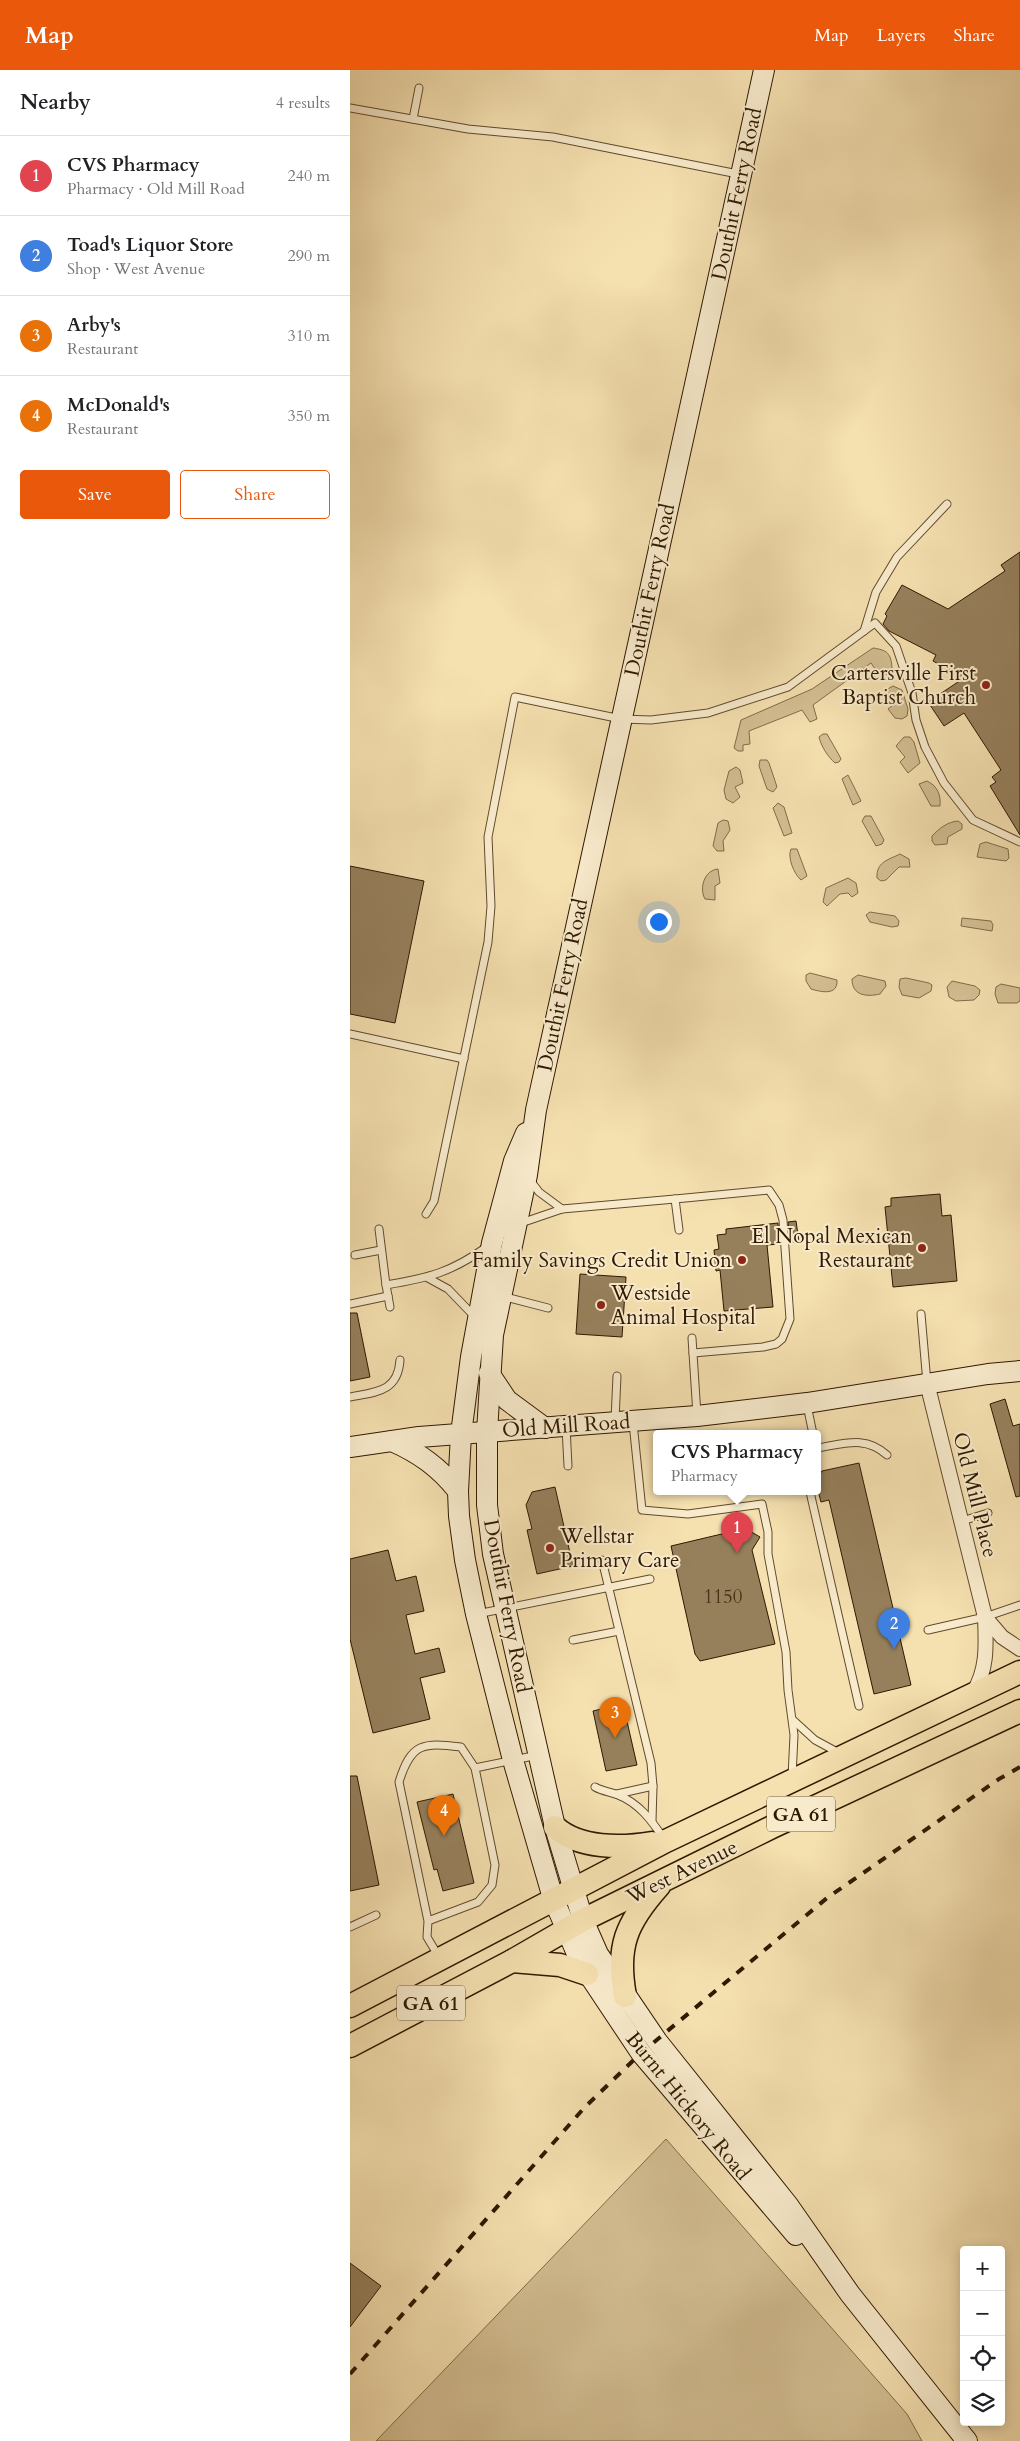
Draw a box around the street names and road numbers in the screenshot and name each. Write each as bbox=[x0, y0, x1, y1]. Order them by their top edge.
street label: Douthit Ferry Road bbox=[705, 105, 769, 283]
street label: Douthit Ferry Road bbox=[618, 501, 682, 679]
street label: Douthit Ferry Road bbox=[531, 896, 595, 1074]
street label: Old Mill Road bbox=[501, 1407, 631, 1445]
street label: Old Mill Place bbox=[945, 1429, 1005, 1561]
street label: Douthit Ferry Road bbox=[476, 1517, 538, 1695]
road number: GA 61 bbox=[767, 1796, 835, 1832]
street label: West Avenue bbox=[621, 1833, 742, 1912]
road number: GA 61 bbox=[397, 1986, 465, 2020]
street label: Burnt Hickory Road bbox=[619, 2025, 757, 2187]

